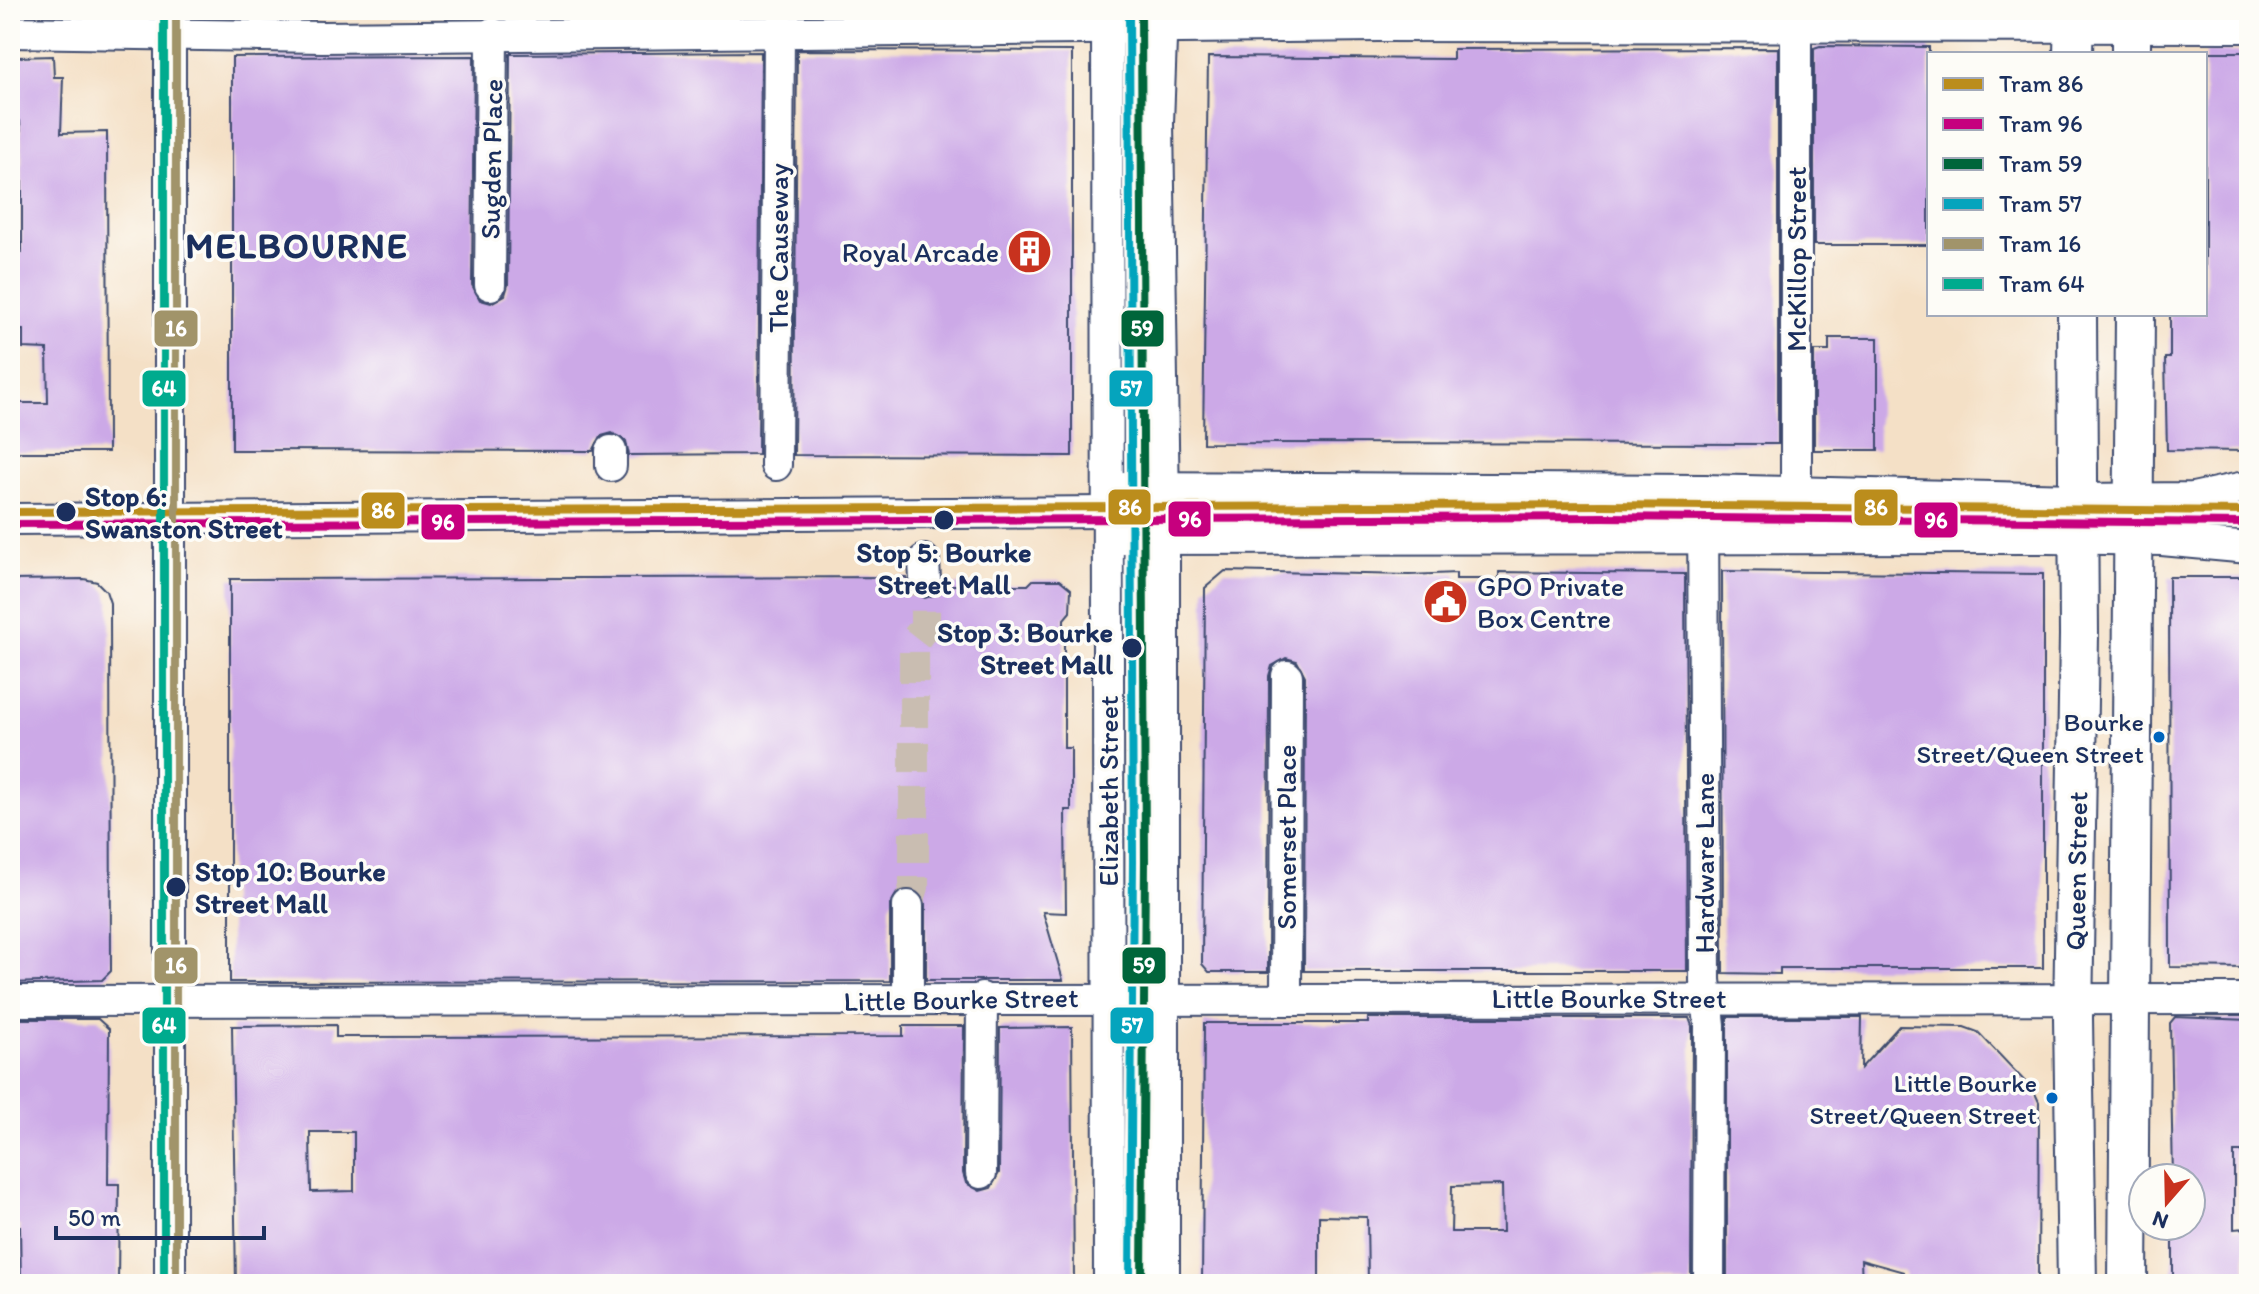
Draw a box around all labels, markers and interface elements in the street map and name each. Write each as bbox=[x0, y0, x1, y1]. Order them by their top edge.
legend bbox=[1927, 52, 2207, 316]
text: Tram 86 bbox=[1999, 69, 2083, 98]
street label: Sugden Place bbox=[473, 78, 509, 240]
text: Tram 96 bbox=[1999, 109, 2083, 138]
text: Tram 59 bbox=[1999, 149, 2083, 178]
street label: The Causeway bbox=[761, 163, 795, 333]
street label: McKillop Street bbox=[1779, 166, 1813, 352]
text: Tram 57 bbox=[1999, 189, 2082, 218]
district label: MELBOURNE bbox=[185, 224, 409, 267]
building icon: Royal Arcade bbox=[1006, 228, 1054, 276]
text: Tram 16 bbox=[1999, 229, 2081, 258]
place label: Royal Arcade bbox=[842, 235, 999, 269]
text: Tram 64 bbox=[1999, 269, 2085, 298]
line badge: 16 bbox=[153, 309, 199, 348]
line badge: 59 bbox=[1120, 309, 1165, 348]
text: 16 bbox=[165, 315, 187, 342]
text: 59 bbox=[1130, 315, 1154, 342]
line badge: 64 bbox=[141, 369, 187, 408]
line badge: 57 bbox=[1108, 369, 1154, 408]
text: 64 bbox=[152, 375, 177, 402]
text: 57 bbox=[1120, 375, 1142, 402]
place label: Stop 6: Swanston Street bbox=[85, 479, 283, 545]
line badge: 86 bbox=[1107, 488, 1152, 526]
line badge: 86 bbox=[1853, 488, 1899, 527]
line badge: 86 bbox=[360, 491, 406, 530]
text: 86 bbox=[1118, 494, 1142, 521]
text: 86 bbox=[1864, 494, 1888, 521]
text: 86 bbox=[371, 497, 395, 524]
marker: Stop 6: Swanston Street bbox=[54, 500, 78, 524]
line badge: 96 bbox=[1167, 500, 1212, 538]
line badge: 96 bbox=[1913, 501, 1959, 539]
line badge: 96 bbox=[420, 503, 466, 541]
text: 96 bbox=[1178, 506, 1202, 533]
text: 96 bbox=[1924, 507, 1948, 534]
marker: Stop 5: Bourke Street Mall bbox=[932, 508, 956, 532]
text: 96 bbox=[431, 509, 455, 536]
place label: Stop 5: Bourke Street Mall bbox=[856, 535, 1032, 601]
place label: GPO Private Box Centre bbox=[1477, 569, 1624, 635]
public building icon: GPO Private Box Centre bbox=[1422, 578, 1470, 626]
place label: Stop 3: Bourke Street Mall bbox=[937, 615, 1113, 681]
marker: Stop 3: Bourke Street Mall bbox=[1120, 636, 1144, 660]
street label: Elizabeth Street bbox=[1091, 696, 1125, 886]
place label: Bourke Street/Queen Street bbox=[1916, 706, 2144, 770]
marker: Bourke Street/Queen Street bbox=[2151, 729, 2167, 745]
street label: Somerset Place bbox=[1269, 744, 1303, 930]
street label: Hardware Lane bbox=[1687, 773, 1721, 953]
street label: Queen Street bbox=[2058, 791, 2094, 951]
place label: Stop 10: Bourke Street Mall bbox=[195, 854, 386, 920]
marker: Stop 10: Bourke Street Mall bbox=[164, 875, 188, 899]
line badge: 16 bbox=[153, 946, 199, 985]
line badge: 59 bbox=[1121, 946, 1167, 985]
text: 16 bbox=[165, 952, 187, 979]
text: 59 bbox=[1132, 952, 1156, 979]
street label: Little Bourke Street bbox=[843, 980, 1079, 1018]
street label: Little Bourke Street bbox=[1491, 981, 1727, 1015]
line badge: 64 bbox=[141, 1006, 187, 1045]
line badge: 57 bbox=[1109, 1006, 1155, 1045]
text: 64 bbox=[152, 1012, 177, 1039]
text: 57 bbox=[1121, 1012, 1143, 1039]
place label: Little Bourke Street/Queen Street bbox=[1809, 1067, 2037, 1131]
marker: Little Bourke Street/Queen Street bbox=[2044, 1090, 2060, 1106]
north arrow bbox=[2127, 1162, 2207, 1242]
scale bar bbox=[56, 1190, 264, 1240]
text: 50 m bbox=[68, 1203, 121, 1232]
text: N bbox=[2149, 1205, 2172, 1236]

